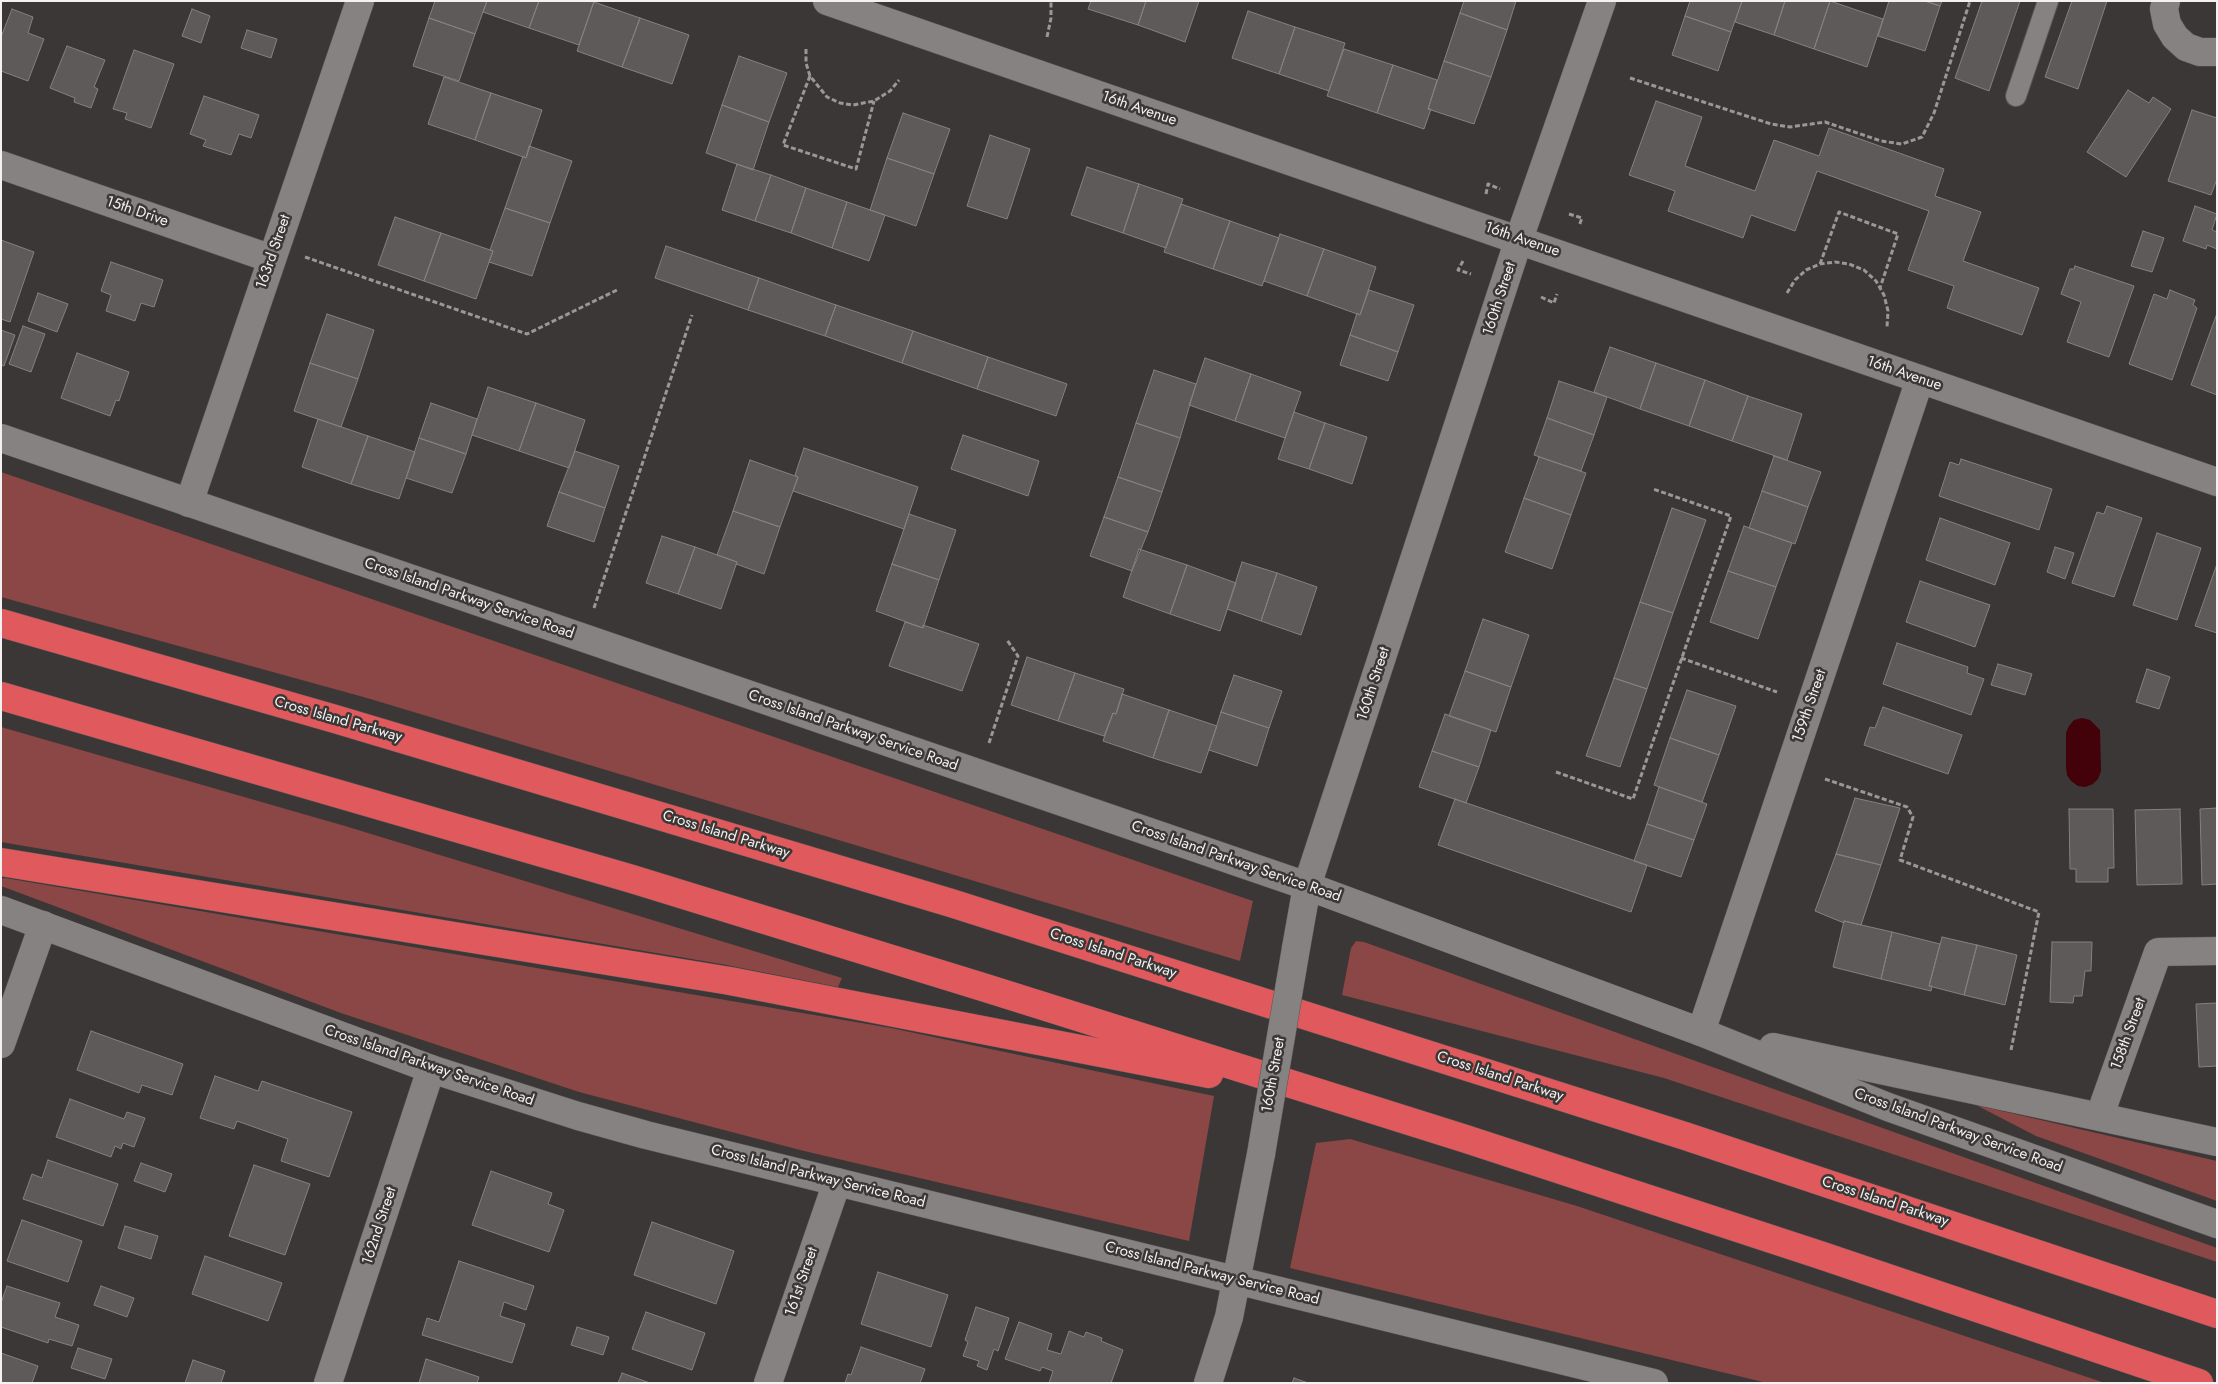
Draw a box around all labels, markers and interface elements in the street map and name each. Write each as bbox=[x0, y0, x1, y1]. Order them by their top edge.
street label: 16th Avenue bbox=[1099, 88, 1179, 130]
street label: 15th Drive bbox=[104, 193, 170, 231]
street label: 163rd Street bbox=[253, 212, 295, 292]
street label: 16th Avenue bbox=[1482, 219, 1562, 261]
street label: 160th Street bbox=[1480, 260, 1520, 338]
street label: 16th Avenue bbox=[1864, 353, 1944, 395]
street label: Cross Island Parkway Service Road bbox=[362, 555, 576, 643]
street label: 160th Street bbox=[1354, 645, 1394, 723]
street label: 159th Street bbox=[1789, 667, 1831, 745]
street label: Cross Island Parkway Service Road bbox=[746, 687, 960, 775]
street label: Cross Island Parkway bbox=[272, 693, 404, 747]
street label: Cross Island Parkway bbox=[660, 807, 792, 863]
street label: Cross Island Parkway Service Road bbox=[1129, 818, 1343, 906]
street label: Cross Island Parkway bbox=[1047, 925, 1179, 983]
street label: 158th Street bbox=[2108, 996, 2150, 1072]
street label: Cross Island Parkway Service Road bbox=[322, 1022, 536, 1110]
street label: 160th Street bbox=[1259, 1036, 1289, 1114]
street label: Cross Island Parkway bbox=[1434, 1048, 1566, 1106]
street label: Cross Island Parkway Service Road bbox=[1851, 1085, 2065, 1177]
street label: Cross Island Parkway Service Road bbox=[709, 1142, 927, 1212]
street label: Cross Island Parkway bbox=[1819, 1173, 1951, 1231]
street label: 162nd Street bbox=[359, 1185, 401, 1267]
street label: Cross Island Parkway Service Road bbox=[1103, 1239, 1321, 1309]
street label: 161st Street bbox=[782, 1245, 822, 1319]

